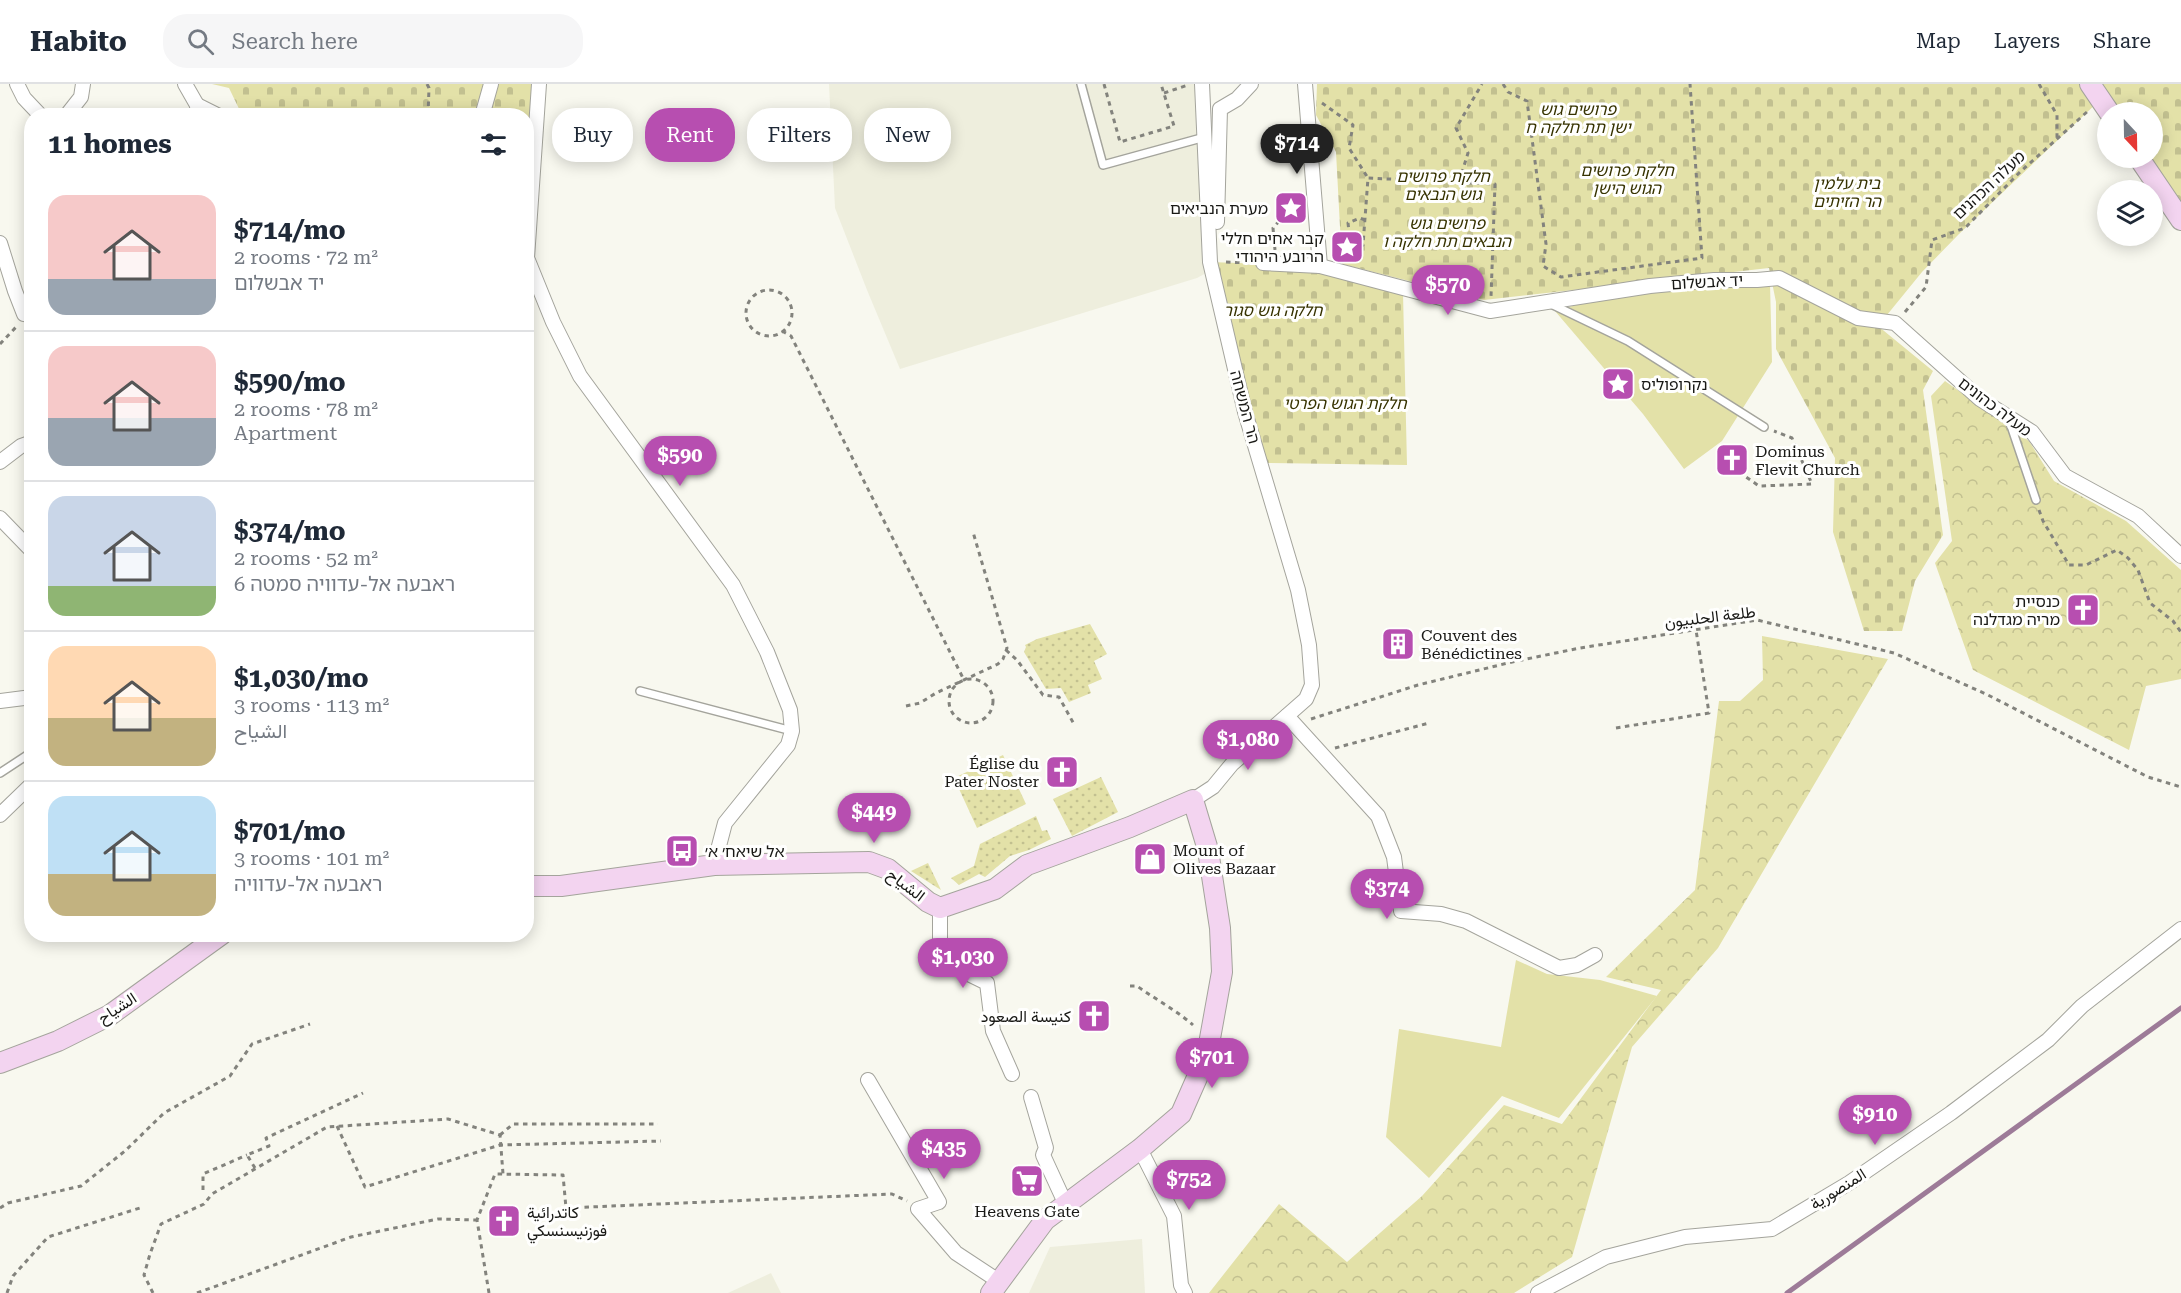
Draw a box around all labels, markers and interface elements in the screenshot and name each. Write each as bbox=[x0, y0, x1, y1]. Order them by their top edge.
search box bbox=[163, 14, 583, 68]
text: Habito bbox=[30, 25, 127, 58]
icon: search bbox=[184, 25, 217, 58]
text: Search here bbox=[232, 29, 358, 54]
text: Map bbox=[1916, 29, 1961, 53]
text: Layers bbox=[1994, 29, 2060, 53]
text: Share bbox=[2093, 29, 2151, 53]
park label: פרושים גוש ישן תת חלקה ח bbox=[1525, 100, 1632, 137]
north arrow bbox=[2097, 102, 2163, 168]
map controls bbox=[2097, 102, 2163, 246]
chip: Buy bbox=[552, 108, 633, 162]
chip: Rent bbox=[645, 108, 735, 162]
chip: Filters bbox=[747, 108, 852, 162]
chip: New bbox=[864, 108, 951, 162]
pin: $714 bbox=[1261, 124, 1333, 175]
icon: filters bbox=[477, 128, 510, 161]
text: 11 homes bbox=[48, 129, 172, 159]
text: $714 bbox=[1275, 131, 1319, 155]
street label: מעלה הכהנים bbox=[1949, 147, 2029, 223]
park label: חלקת פרושים הגוש הישן bbox=[1580, 161, 1675, 198]
park label: חלקת פרושים גוש הנבאים bbox=[1396, 167, 1491, 204]
park label: בית עלמין הר הזיתים bbox=[1813, 174, 1882, 211]
button: layers bbox=[2097, 180, 2163, 246]
place icon: מערת הנביאים bbox=[1273, 190, 1309, 226]
place label: מערת הנביאים bbox=[1170, 199, 1268, 218]
park label: פרושים גוש הנבאים תת חלקה ו bbox=[1383, 214, 1512, 251]
text: $714/mo bbox=[234, 215, 346, 245]
icon: home bbox=[96, 219, 168, 291]
place label: קבר אחים חללי הרובע היהודי bbox=[1221, 229, 1324, 266]
place icon: קבר אחים חללי הרובע היהודי bbox=[1329, 229, 1365, 265]
text: 2 rooms · 72 m² bbox=[234, 245, 378, 269]
pin: $570 bbox=[1412, 265, 1484, 316]
text: יד אבשלום bbox=[234, 271, 324, 295]
street label: יד אבשלום bbox=[1670, 271, 1744, 293]
text: $570 bbox=[1426, 272, 1470, 296]
park label: חלקה גוש סגור bbox=[1224, 301, 1324, 320]
place icon: נקרופוליס bbox=[1600, 366, 1636, 402]
text: $590/mo bbox=[234, 367, 346, 397]
street label: הר המשחה bbox=[1226, 368, 1264, 446]
icon: home bbox=[96, 370, 168, 442]
street label: מעלה כהונים bbox=[1955, 373, 2035, 441]
place label: נקרופוליס bbox=[1641, 375, 1708, 394]
park label: חלקת הגוש הפרטי bbox=[1283, 394, 1408, 413]
text: 2 rooms · 78 m² bbox=[234, 397, 378, 421]
text: Apartment bbox=[234, 421, 337, 445]
pin: $590 bbox=[644, 436, 716, 487]
church icon: Dominus Flevit Church bbox=[1714, 442, 1750, 478]
place label: Dominus Flevit Church bbox=[1755, 442, 1860, 479]
text: $590 bbox=[658, 443, 702, 467]
text: $374/mo bbox=[234, 516, 346, 546]
icon: home bbox=[96, 520, 168, 592]
text: 2 rooms · 52 m² bbox=[234, 546, 378, 570]
text: ראבעה אל-עדוויה סמטה 6 bbox=[234, 572, 455, 596]
place label: כנסיית מריה מגדלנה bbox=[1973, 592, 2060, 629]
church icon: כנסיית מריה מגדלנה bbox=[2065, 592, 2101, 628]
street label: طلعة الحلبيون bbox=[1663, 602, 1757, 633]
building icon: Couvent des Bénédictines bbox=[1380, 626, 1416, 662]
place label: Couvent des Bénédictines bbox=[1421, 626, 1522, 663]
text: $1,030/mo bbox=[234, 663, 369, 693]
icon: home bbox=[96, 670, 168, 742]
text: 3 rooms · 113 m² bbox=[234, 693, 389, 717]
text: الشياح bbox=[234, 719, 287, 743]
pin: $1,080 bbox=[1199, 720, 1297, 771]
text: $1,080 bbox=[1217, 727, 1279, 751]
place label: Église du Pater Noster bbox=[944, 754, 1039, 791]
church icon: Église du Pater Noster bbox=[1044, 754, 1080, 790]
pin: $449 bbox=[838, 793, 910, 844]
text: $449 bbox=[852, 800, 896, 824]
text: $701/mo bbox=[234, 816, 346, 846]
icon: home bbox=[96, 820, 168, 892]
bus stop icon: אל שיאח׳ א׳ bbox=[664, 833, 700, 869]
shop icon: Mount of Olives Bazaar bbox=[1132, 841, 1168, 877]
place label: Mount of Olives Bazaar bbox=[1173, 841, 1276, 878]
place label: אל שיאח׳ א׳ bbox=[705, 842, 785, 861]
text: 3 rooms · 101 m² bbox=[234, 846, 389, 870]
street label: الشياح bbox=[882, 865, 929, 907]
pin: $374 bbox=[1351, 869, 1423, 920]
text: ראבעה אל-עדוויה bbox=[234, 872, 383, 896]
text: $374 bbox=[1365, 876, 1409, 900]
pin: $1,030 bbox=[914, 938, 1012, 989]
text: $1,030 bbox=[932, 945, 994, 969]
street label: الشياح bbox=[94, 988, 141, 1029]
church icon: كنيسة الصعود bbox=[1076, 998, 1112, 1034]
place label: كنيسة الصعود bbox=[981, 1007, 1071, 1027]
pin: $701 bbox=[1176, 1038, 1248, 1089]
text: $701 bbox=[1190, 1045, 1234, 1069]
pin: $910 bbox=[1839, 1095, 1911, 1146]
text: $910 bbox=[1853, 1102, 1897, 1126]
pin: $435 bbox=[908, 1129, 980, 1180]
text: $435 bbox=[922, 1136, 966, 1160]
pin: $752 bbox=[1153, 1160, 1225, 1211]
supermarket icon: Heavens Gate bbox=[1009, 1163, 1045, 1199]
street label: المنصورية bbox=[1806, 1164, 1870, 1214]
text: $752 bbox=[1167, 1167, 1211, 1191]
place label: Heavens Gate bbox=[974, 1202, 1080, 1221]
church icon: كاتدرائية فوزنيسنسكي bbox=[486, 1203, 522, 1239]
place label: كاتدرائية فوزنيسنسكي bbox=[527, 1203, 607, 1244]

